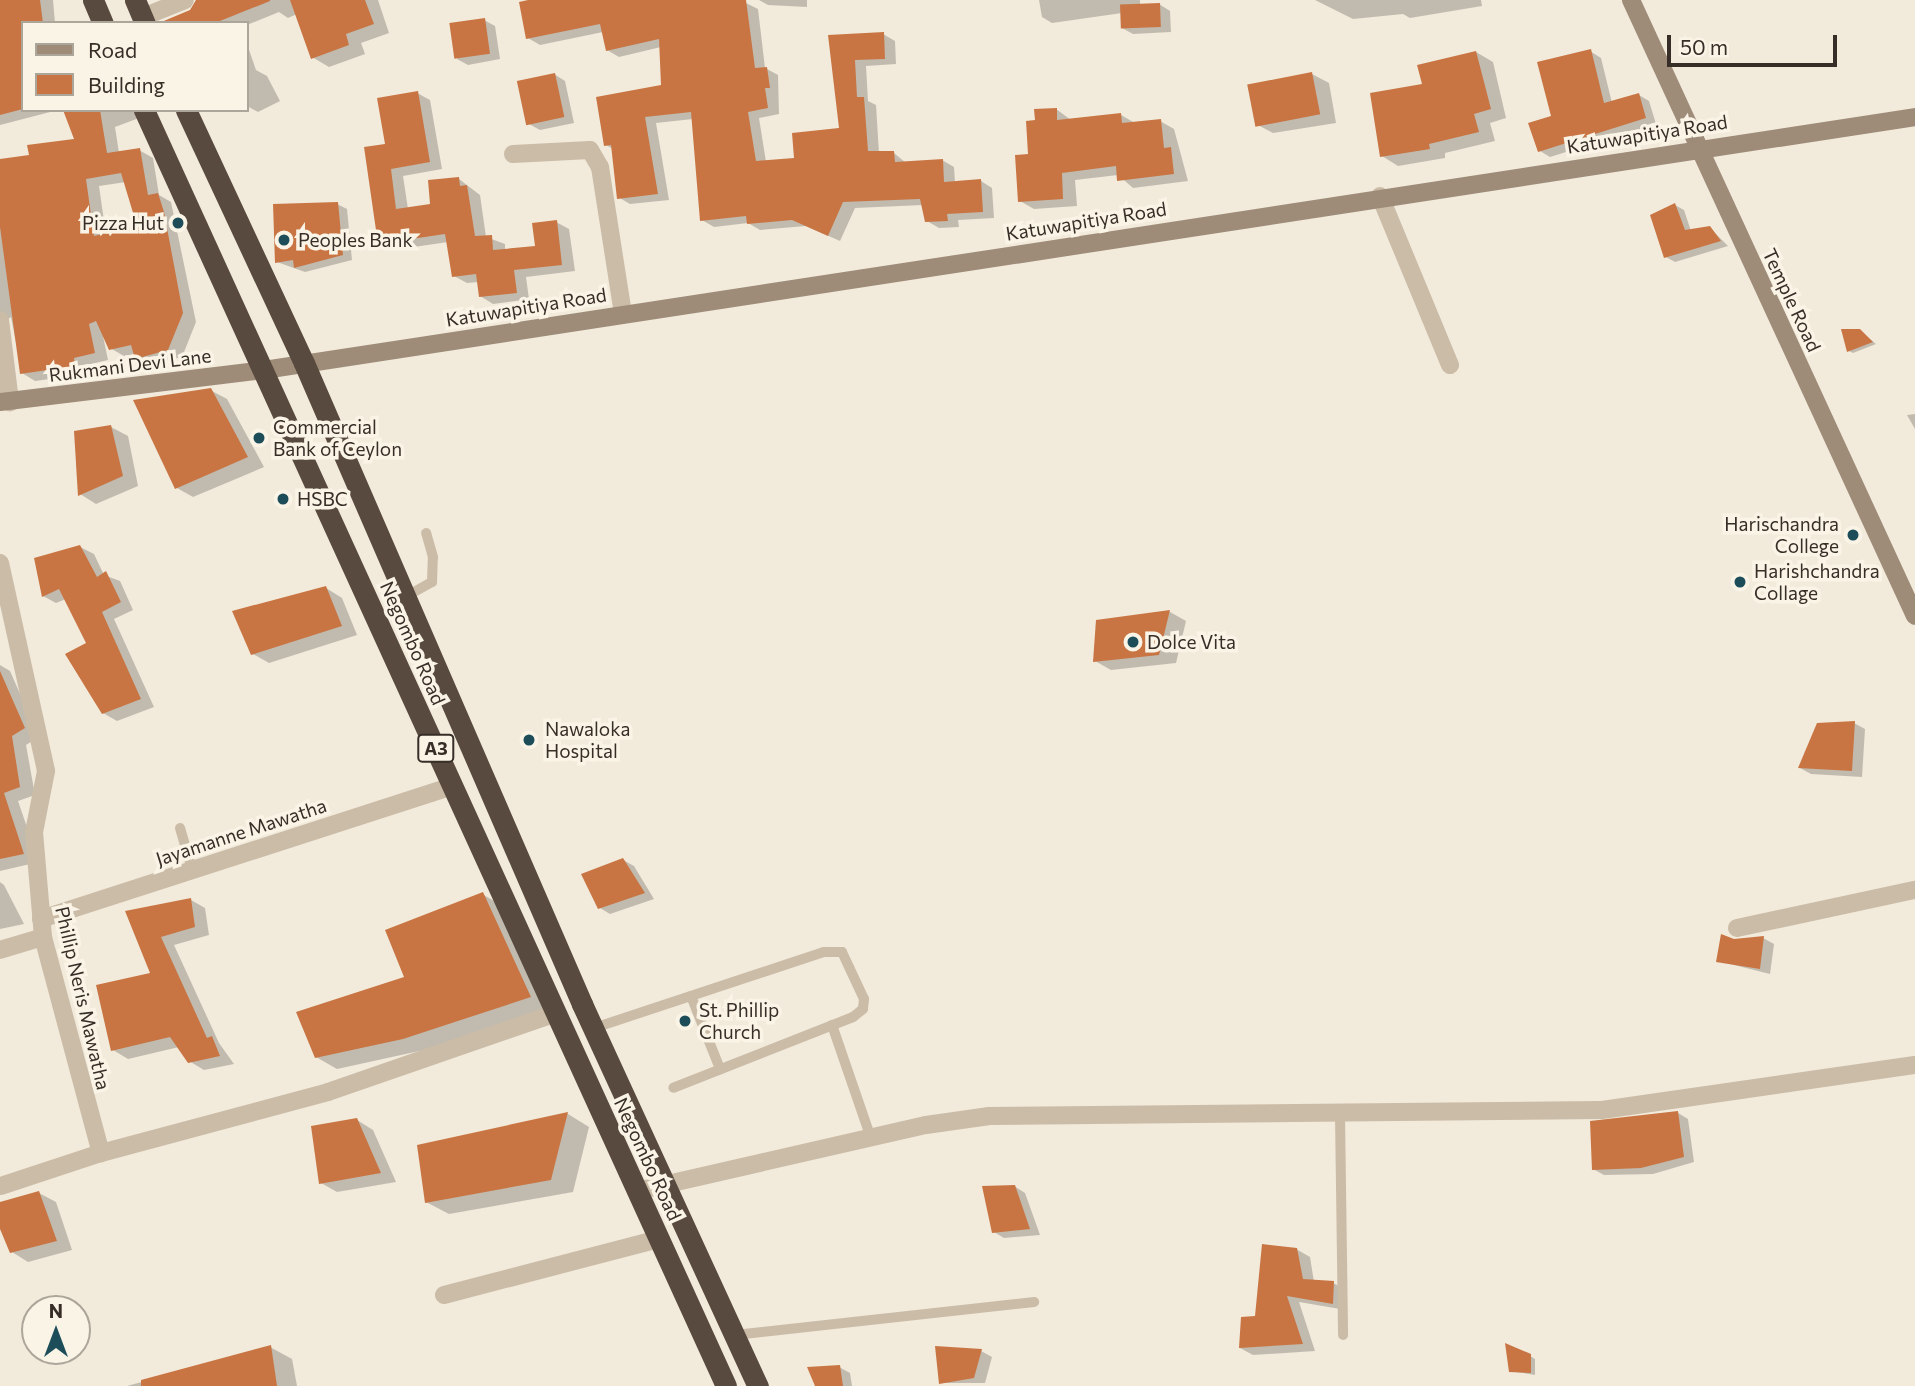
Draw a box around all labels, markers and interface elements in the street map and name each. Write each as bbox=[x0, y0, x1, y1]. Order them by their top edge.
legend bbox=[21, 21, 248, 112]
scale bar bbox=[1670, 21, 1840, 65]
text: 50 m bbox=[1680, 34, 1728, 59]
text: Road bbox=[88, 37, 137, 62]
text: Building bbox=[88, 72, 165, 97]
street label: Katuwapitiya Road bbox=[1565, 110, 1729, 158]
street label: Katuwapitiya Road bbox=[1004, 197, 1168, 245]
place label: Pizza Hut bbox=[82, 212, 164, 234]
marker: Pizza Hut bbox=[170, 215, 186, 231]
place label: Peoples Bank bbox=[298, 229, 413, 251]
marker: Peoples Bank bbox=[276, 232, 292, 248]
street label: Temple Road bbox=[1758, 245, 1826, 355]
street label: Katuwapitiya Road bbox=[444, 283, 608, 331]
street label: Rukmani Devi Lane bbox=[48, 344, 212, 386]
place label: Commercial Bank of Ceylon bbox=[273, 416, 402, 460]
marker: Commercial Bank of Ceylon bbox=[251, 430, 267, 446]
place label: HSBC bbox=[297, 488, 348, 510]
marker: HSBC bbox=[275, 491, 291, 507]
place label: Harischandra College bbox=[1724, 513, 1839, 557]
marker: Harischandra College bbox=[1845, 527, 1861, 543]
place label: Harishchandra Collage bbox=[1754, 560, 1880, 604]
marker: Harishchandra Collage bbox=[1732, 574, 1748, 590]
street label: Negombo Road bbox=[376, 578, 450, 708]
place label: Dolce Vita bbox=[1147, 631, 1236, 653]
marker: Dolce Vita bbox=[1125, 634, 1141, 650]
place label: Nawaloka Hospital bbox=[545, 718, 630, 762]
marker: Nawaloka Hospital bbox=[519, 730, 539, 750]
road number: A3 bbox=[417, 734, 455, 762]
street label: Jayamanne Mawatha bbox=[153, 794, 329, 870]
street label: Phillip Neris Mawatha bbox=[51, 904, 115, 1092]
place label: St. Phillip Church bbox=[699, 999, 779, 1043]
marker: St. Phillip Church bbox=[677, 1013, 693, 1029]
street label: Negombo Road bbox=[610, 1094, 686, 1224]
north arrow bbox=[21, 1295, 91, 1365]
text: N bbox=[49, 1299, 63, 1322]

